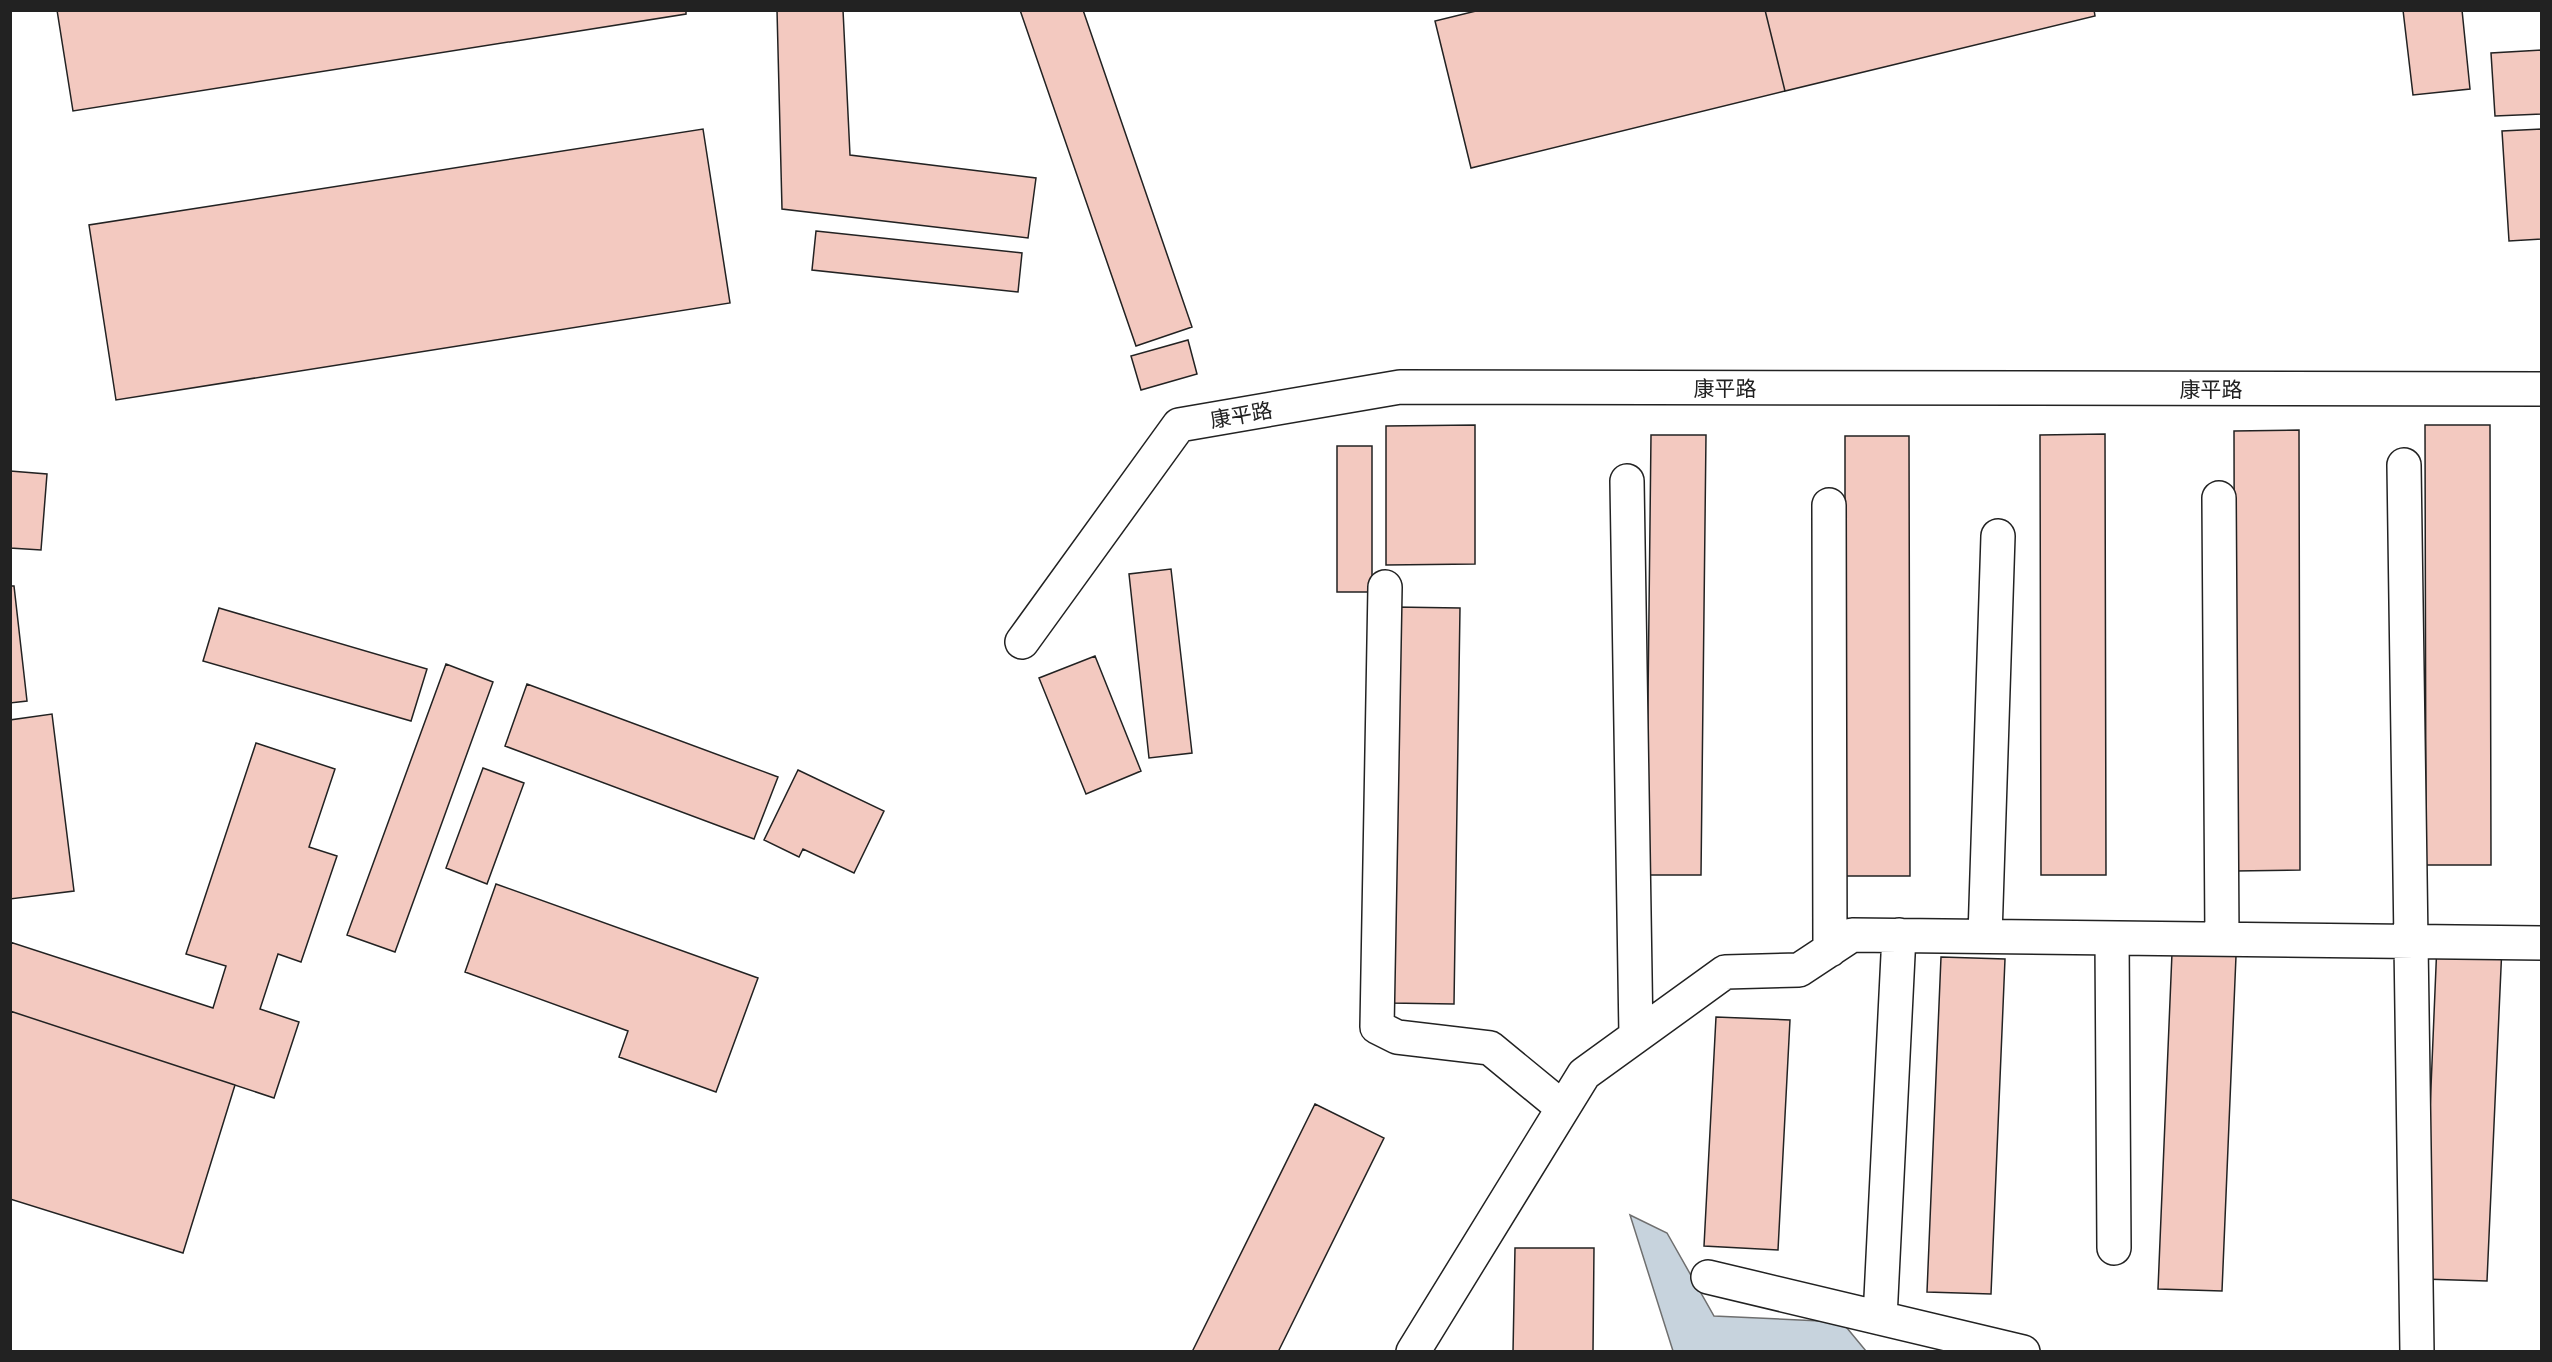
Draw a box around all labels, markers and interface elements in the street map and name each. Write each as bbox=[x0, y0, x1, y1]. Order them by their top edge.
street label: 康平路 bbox=[1694, 375, 1757, 400]
street label: 康平路 bbox=[2180, 376, 2243, 401]
street label: 康平路 bbox=[1208, 396, 1274, 432]

